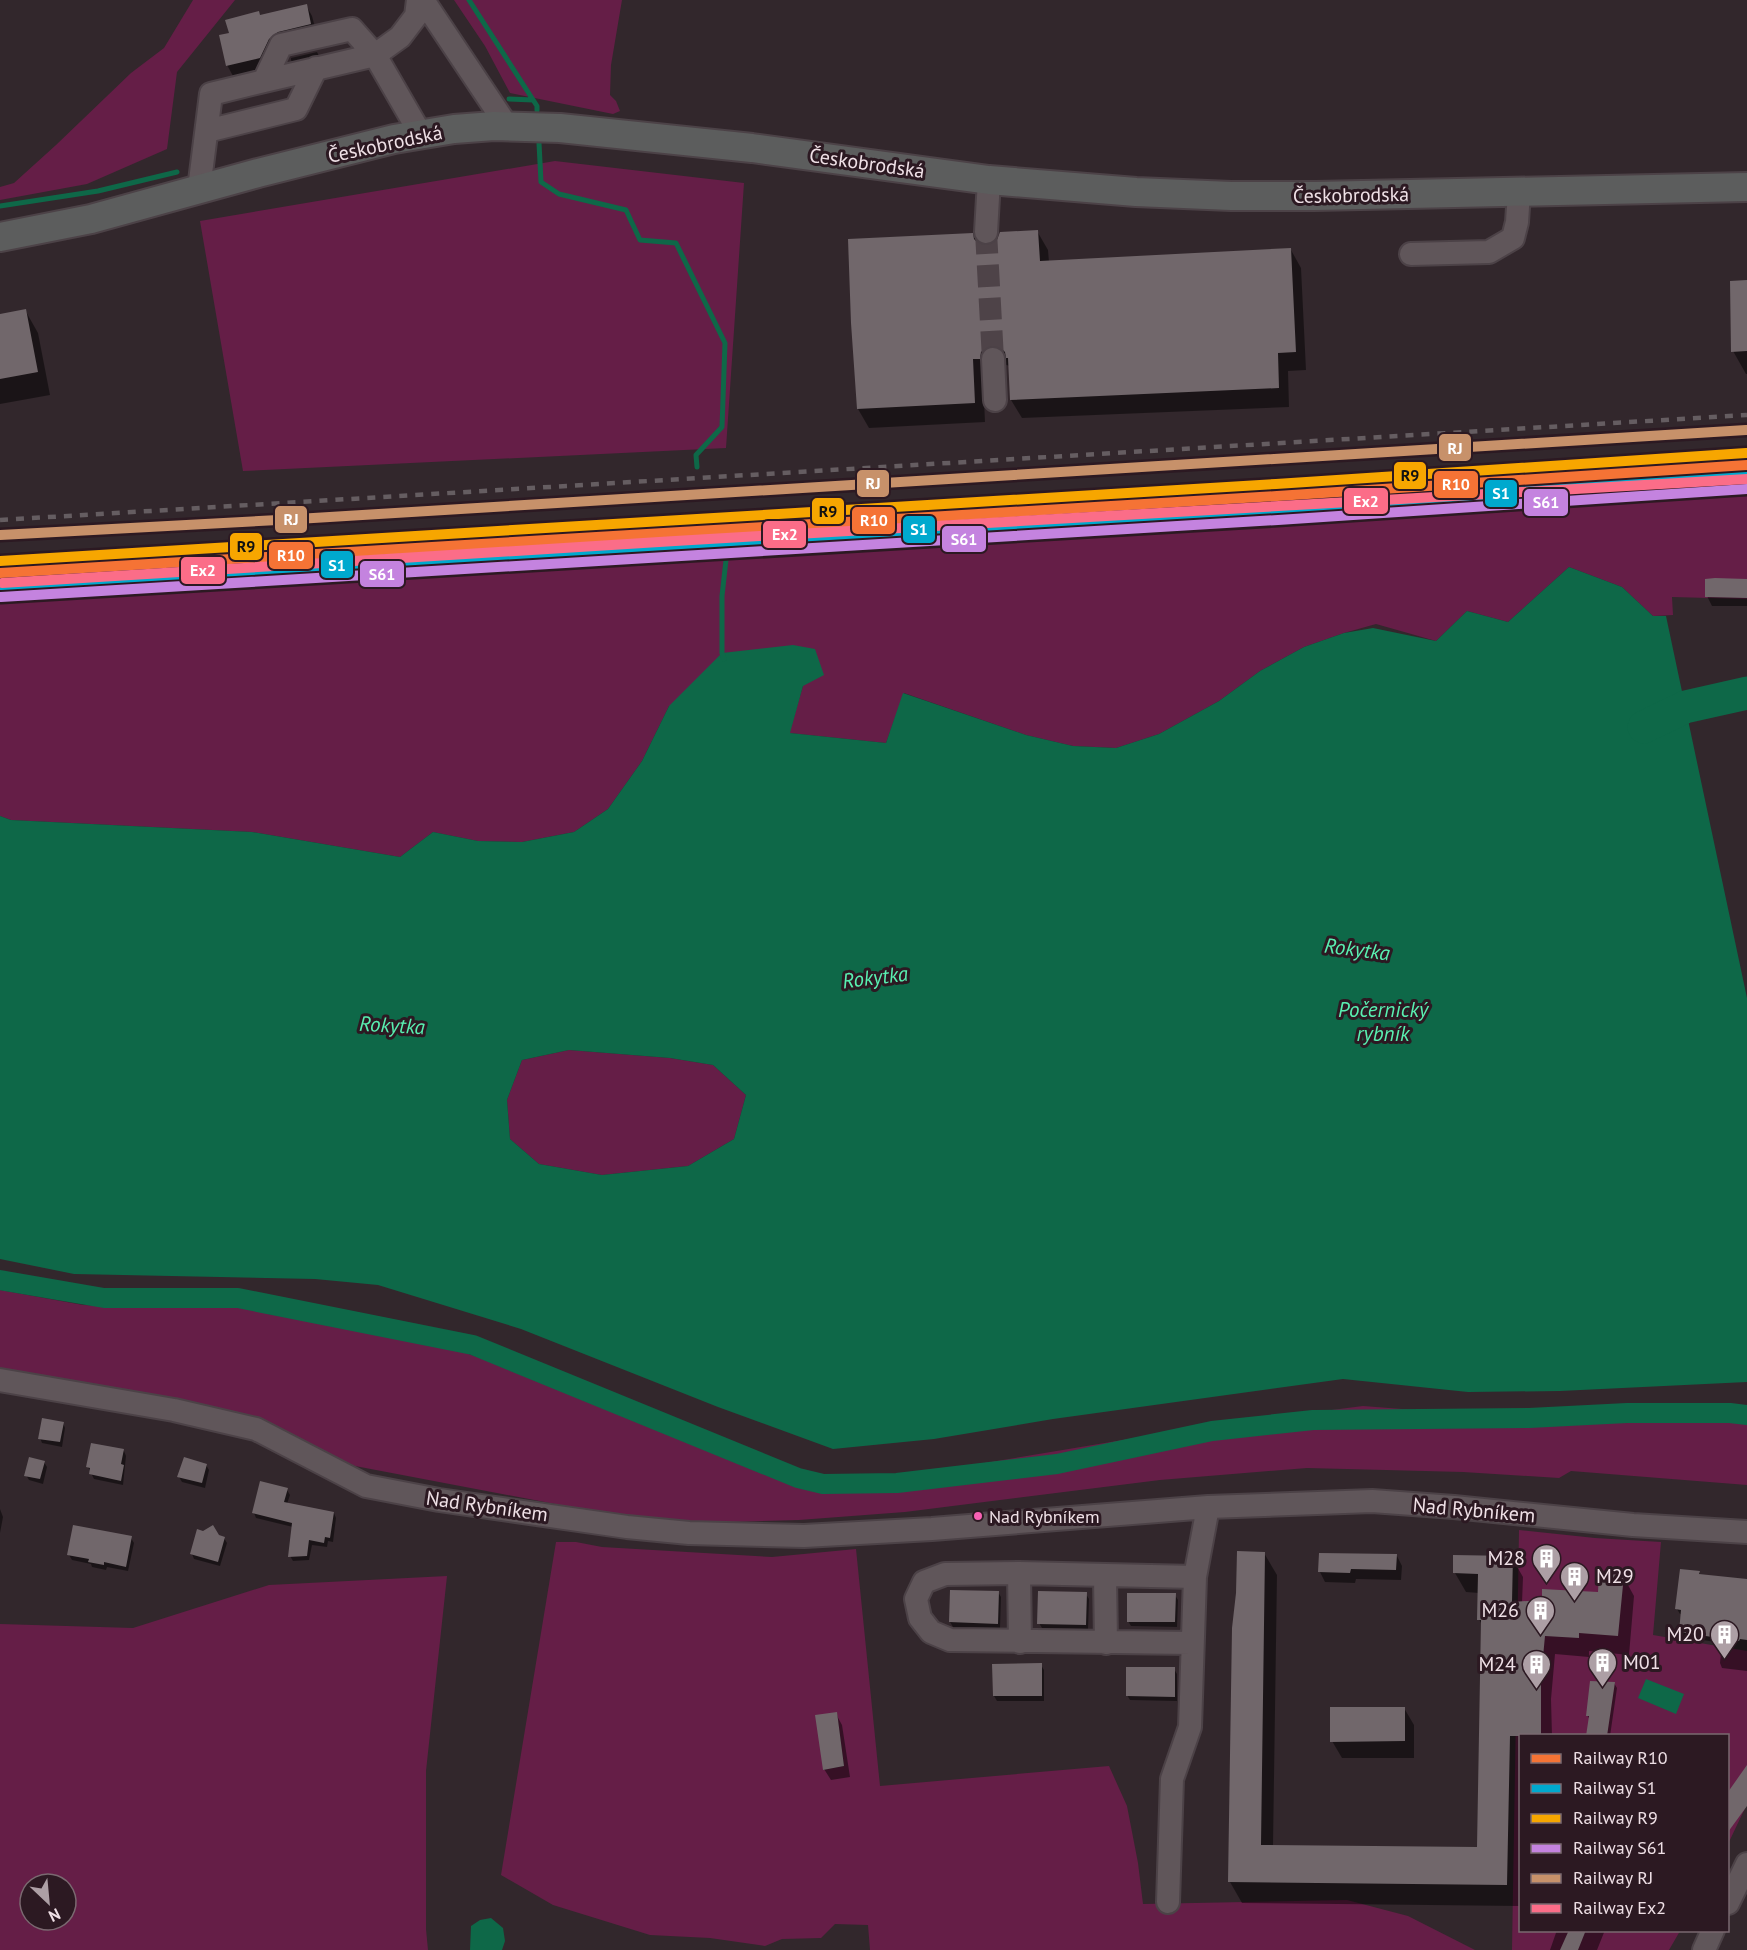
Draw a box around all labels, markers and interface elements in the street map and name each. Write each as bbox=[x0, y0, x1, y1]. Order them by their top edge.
street label: Českobrodská bbox=[325, 119, 445, 169]
street label: Českobrodská bbox=[808, 142, 926, 184]
street label: Českobrodská bbox=[1293, 181, 1409, 209]
line badge: RJ bbox=[1438, 433, 1472, 462]
text: RJ bbox=[1448, 438, 1462, 458]
line badge: R9 bbox=[1393, 461, 1427, 490]
text: R9 bbox=[1401, 465, 1419, 485]
line badge: RJ bbox=[856, 469, 890, 498]
line badge: R10 bbox=[1433, 470, 1479, 499]
text: RJ bbox=[866, 473, 880, 493]
text: R10 bbox=[1442, 474, 1470, 494]
line badge: S1 bbox=[1484, 479, 1518, 508]
text: S1 bbox=[1492, 483, 1510, 503]
line badge: Ex2 bbox=[1343, 487, 1389, 515]
line badge: S61 bbox=[1523, 488, 1569, 517]
text: Ex2 bbox=[1353, 491, 1379, 511]
text: S61 bbox=[1533, 492, 1559, 512]
line badge: R9 bbox=[811, 497, 845, 525]
text: R9 bbox=[819, 501, 837, 521]
line badge: RJ bbox=[274, 505, 308, 534]
line badge: R10 bbox=[851, 506, 896, 535]
text: RJ bbox=[284, 509, 298, 529]
text: R10 bbox=[860, 510, 888, 530]
line badge: S1 bbox=[902, 515, 936, 544]
text: S1 bbox=[910, 519, 928, 539]
line badge: Ex2 bbox=[762, 520, 807, 549]
text: Ex2 bbox=[772, 524, 798, 544]
line badge: S61 bbox=[941, 525, 987, 553]
text: S61 bbox=[951, 529, 977, 549]
line badge: R9 bbox=[229, 532, 263, 561]
text: R9 bbox=[237, 536, 255, 556]
line badge: R10 bbox=[268, 541, 314, 570]
text: R10 bbox=[277, 545, 305, 565]
line badge: S1 bbox=[320, 550, 354, 579]
text: S1 bbox=[328, 555, 346, 575]
line badge: Ex2 bbox=[180, 556, 226, 585]
text: Ex2 bbox=[190, 560, 216, 580]
line badge: S61 bbox=[359, 560, 405, 588]
text: S61 bbox=[369, 564, 395, 584]
water label: Rokytka bbox=[1323, 932, 1392, 967]
water label: Rokytka bbox=[841, 959, 910, 994]
water label: Počernický rybník bbox=[1338, 996, 1430, 1047]
water label: Rokytka bbox=[358, 1010, 426, 1040]
street label: Nad Rybníkem bbox=[424, 1485, 550, 1527]
street label: Nad Rybníkem bbox=[1412, 1492, 1536, 1528]
place label: Nad Rybníkem bbox=[989, 1505, 1100, 1528]
marker: Nad Rybníkem bbox=[972, 1510, 984, 1522]
building icon: M28 bbox=[1530, 1542, 1562, 1584]
place label: M28 bbox=[1487, 1545, 1525, 1571]
building icon: M29 bbox=[1559, 1560, 1591, 1602]
place label: M29 bbox=[1596, 1563, 1634, 1589]
building icon: M26 bbox=[1524, 1594, 1556, 1636]
place label: M26 bbox=[1481, 1597, 1519, 1623]
building icon: M20 bbox=[1709, 1618, 1741, 1660]
place label: M20 bbox=[1666, 1621, 1704, 1647]
building icon: M01 bbox=[1586, 1646, 1618, 1688]
building icon: M24 bbox=[1521, 1648, 1553, 1690]
place label: M01 bbox=[1623, 1649, 1661, 1675]
place label: M24 bbox=[1478, 1651, 1516, 1677]
legend bbox=[1519, 1734, 1729, 1932]
text: Railway R10 bbox=[1573, 1746, 1668, 1769]
text: Railway S1 bbox=[1573, 1776, 1657, 1799]
text: Railway R9 bbox=[1573, 1806, 1658, 1829]
text: Railway S61 bbox=[1573, 1836, 1666, 1859]
text: Railway RJ bbox=[1573, 1866, 1653, 1889]
north arrow bbox=[18, 1872, 78, 1932]
text: Railway Ex2 bbox=[1573, 1896, 1666, 1919]
text: N bbox=[45, 1904, 64, 1927]

